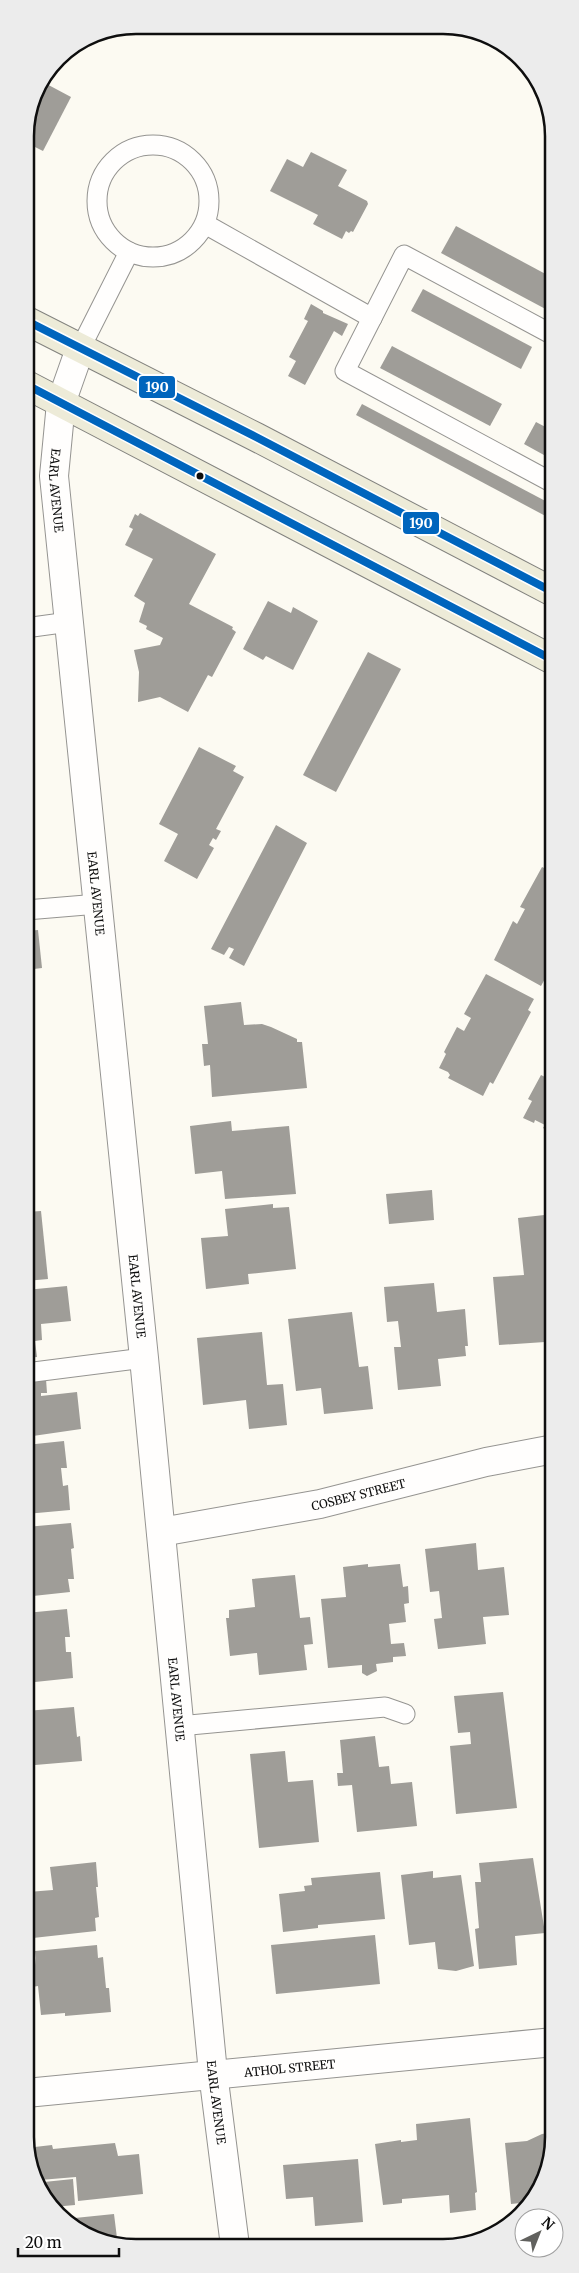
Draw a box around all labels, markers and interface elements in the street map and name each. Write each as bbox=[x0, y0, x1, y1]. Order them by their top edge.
line badge: 190 bbox=[138, 375, 176, 399]
text: 190 bbox=[145, 378, 169, 396]
street label: EARL AVENUE bbox=[46, 448, 67, 533]
unlabelled marker bbox=[195, 471, 205, 481]
line badge: 190 bbox=[402, 511, 440, 535]
text: 190 bbox=[409, 514, 433, 532]
street label: EARL AVENUE bbox=[85, 851, 108, 936]
street label: EARL AVENUE bbox=[126, 1253, 149, 1339]
street label: COSBEY STREET bbox=[310, 1475, 408, 1513]
street label: EARL AVENUE bbox=[165, 1657, 188, 1742]
street label: ATHOL STREET bbox=[242, 2056, 337, 2079]
street label: EARL AVENUE bbox=[204, 2060, 230, 2145]
north arrow bbox=[514, 2208, 564, 2258]
text: N bbox=[538, 2213, 558, 2234]
scale bar bbox=[18, 2226, 119, 2258]
text: 20 m bbox=[25, 2233, 62, 2252]

